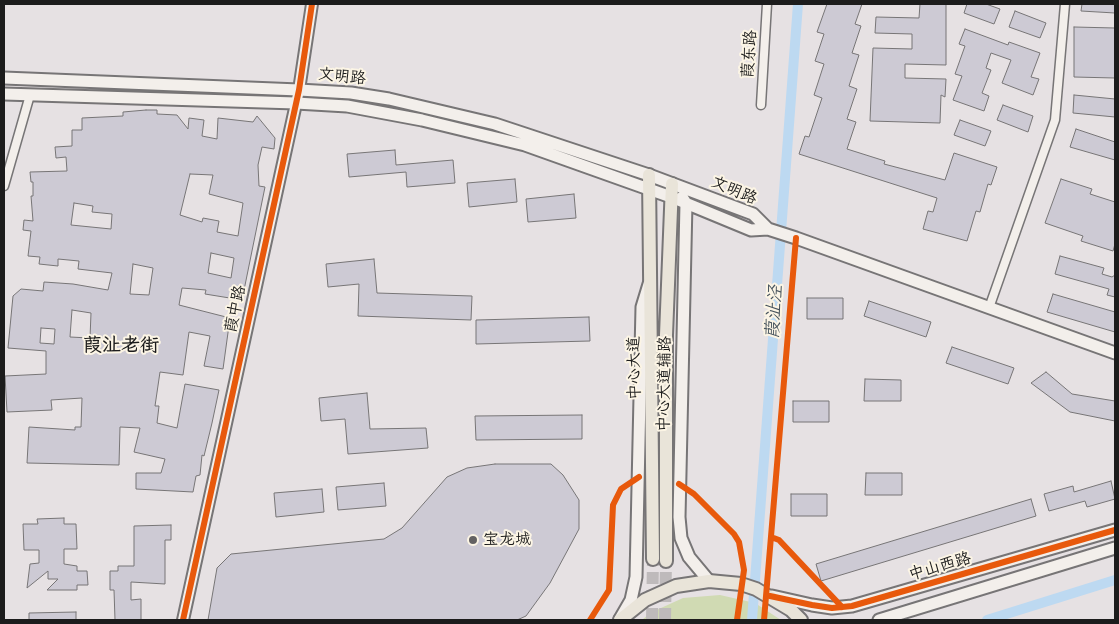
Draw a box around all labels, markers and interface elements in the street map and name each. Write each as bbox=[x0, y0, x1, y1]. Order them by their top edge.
street label: 葭东路 bbox=[739, 29, 761, 79]
street label: 文明路 bbox=[317, 65, 367, 89]
street label: 文明路 bbox=[708, 173, 760, 209]
street label: 葭中路 bbox=[222, 284, 250, 334]
water label: 葭沚泾 bbox=[762, 284, 788, 340]
district label: 葭沚老街 bbox=[83, 335, 159, 357]
street label: 中心大道 bbox=[625, 336, 645, 400]
street label: 中心大道辅路 bbox=[655, 336, 675, 432]
place label: 宝龙城 bbox=[483, 530, 531, 550]
marker: 宝龙城 bbox=[467, 534, 479, 546]
street label: 中山西路 bbox=[907, 549, 973, 585]

